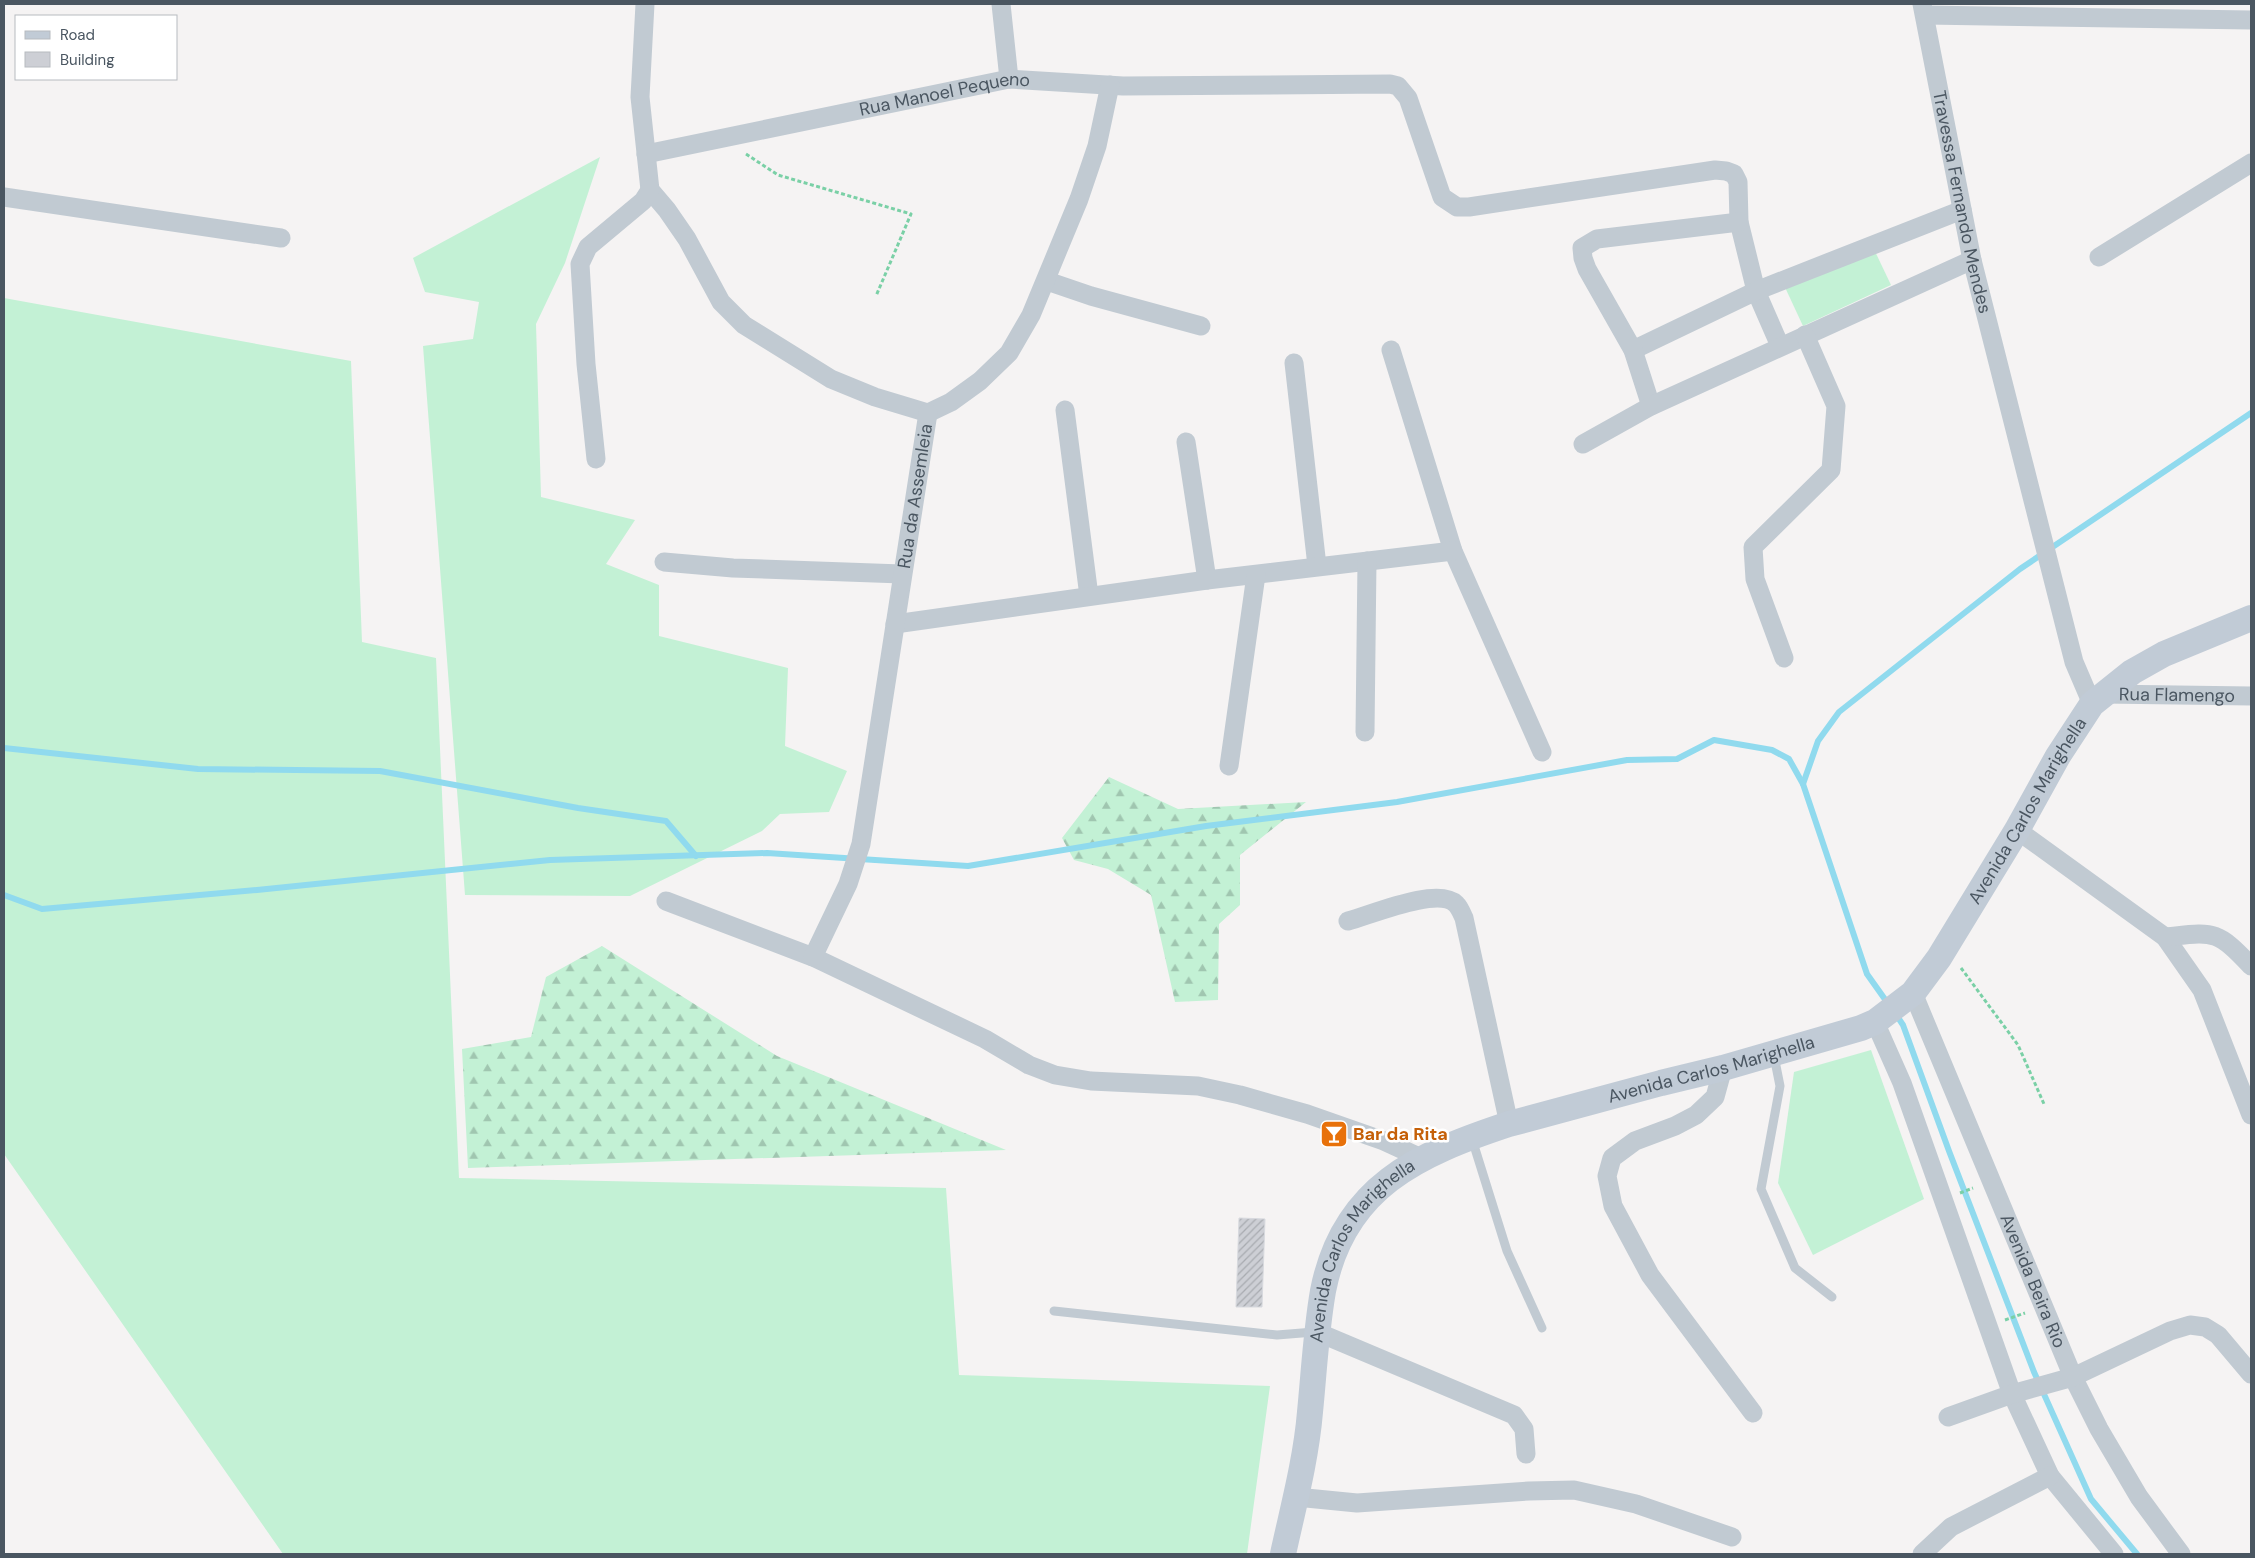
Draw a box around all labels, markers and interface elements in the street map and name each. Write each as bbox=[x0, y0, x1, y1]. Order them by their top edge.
legend bbox=[15, 15, 178, 80]
text: Road bbox=[60, 25, 95, 45]
text: Building bbox=[60, 50, 115, 70]
street label: Rua Manoel Pequeno bbox=[857, 67, 1031, 122]
street label: Travessa Fernando Mendes bbox=[1927, 89, 1997, 316]
street label: Rua da Assemleia bbox=[892, 422, 938, 570]
street label: Rua Flamengo bbox=[2119, 682, 2235, 708]
street label: Avenida Carlos Marighella bbox=[1963, 713, 2092, 909]
street label: Avenida Carlos Marighella bbox=[1605, 1030, 1817, 1109]
bar icon: Bar da Rita bbox=[1319, 1119, 1349, 1149]
place label: Bar da Rita bbox=[1353, 1122, 1448, 1146]
street label: Avenida Carlos Marighella bbox=[1304, 1154, 1419, 1344]
street label: Avenida Beira Rio bbox=[1994, 1210, 2072, 1352]

